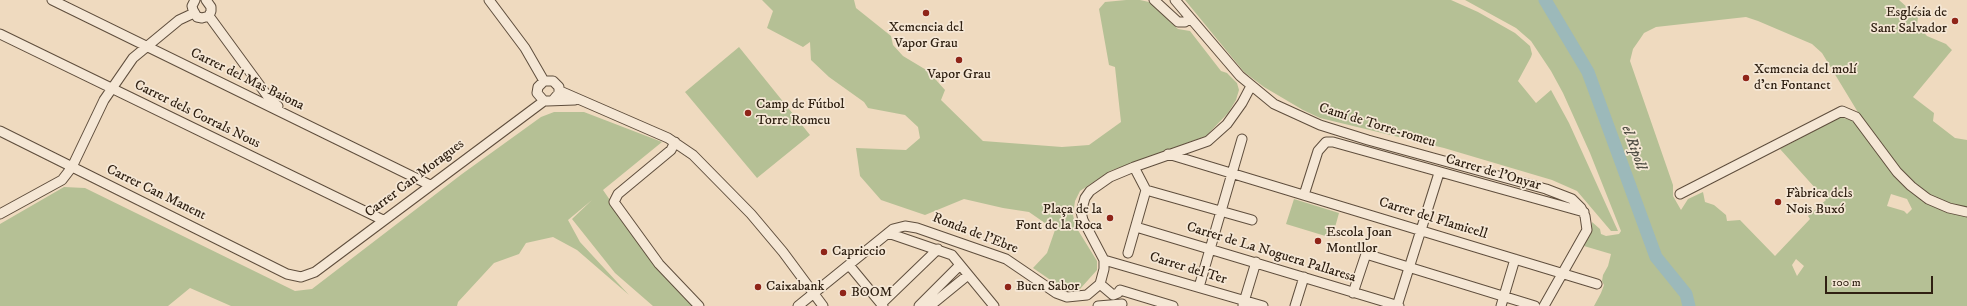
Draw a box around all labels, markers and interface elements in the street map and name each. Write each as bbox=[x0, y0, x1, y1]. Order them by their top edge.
place label: Església de Sant Salvador bbox=[1871, 5, 1947, 38]
marker: Xemeneia del Vapor Grau bbox=[921, 8, 931, 18]
marker: Església de Sant Salvador bbox=[1950, 16, 1960, 26]
place label: Xemeneia del Vapor Grau bbox=[889, 20, 963, 52]
street label: Carrer del Mas Baiona bbox=[187, 45, 307, 115]
marker: Vapor Grau bbox=[954, 55, 964, 65]
place label: Xemeneia del molí d'en Fontanet bbox=[1754, 62, 1857, 94]
place label: Vapor Grau bbox=[927, 67, 991, 83]
marker: Xemeneia del molí d'en Fontanet bbox=[1741, 73, 1751, 83]
street label: Carrer dels Corrals Nous bbox=[131, 77, 263, 153]
place label: Camp de Fútbol Torre Romeu bbox=[756, 97, 845, 130]
street label: Camí de Torre-romeu bbox=[1317, 100, 1437, 152]
marker: Camp de Fútbol Torre Romeu bbox=[743, 108, 753, 118]
water label: el Ripoll bbox=[1617, 123, 1649, 173]
street label: Carrer Can Moragues bbox=[362, 136, 468, 222]
street label: Carrer de l'Onyar bbox=[1443, 151, 1543, 195]
street label: Carrer Can Manent bbox=[103, 162, 209, 224]
place label: Fàbrica dels Nois Buxó bbox=[1786, 186, 1852, 218]
street label: Carrer del Flamicell bbox=[1377, 194, 1489, 244]
marker: Fàbrica dels Nois Buxó bbox=[1773, 197, 1783, 207]
place label: Plaça de la Font de la Roca bbox=[1015, 202, 1102, 234]
street label: Ronda de l'Ebre bbox=[930, 210, 1020, 258]
marker: Plaça de la Font de la Roca bbox=[1105, 213, 1115, 223]
street label: Carrer de La Noguera Pallaresa bbox=[1184, 219, 1358, 287]
place label: Escola Joan Montllor bbox=[1326, 225, 1392, 258]
marker: Escola Joan Montllor bbox=[1313, 236, 1323, 246]
place label: Capriccio bbox=[832, 244, 886, 260]
marker: Capriccio bbox=[819, 247, 829, 257]
street label: Carrer del Ter bbox=[1147, 249, 1229, 289]
scale bar bbox=[1827, 268, 1935, 294]
text: 100 m bbox=[1832, 275, 1861, 290]
place label: Caixabank bbox=[766, 279, 824, 295]
place label: Buen Sabor bbox=[1016, 279, 1080, 295]
marker: Caixabank bbox=[753, 282, 763, 292]
marker: Buen Sabor bbox=[1003, 282, 1013, 292]
place label: BOOM bbox=[851, 285, 892, 301]
marker: BOOM bbox=[838, 288, 848, 298]

